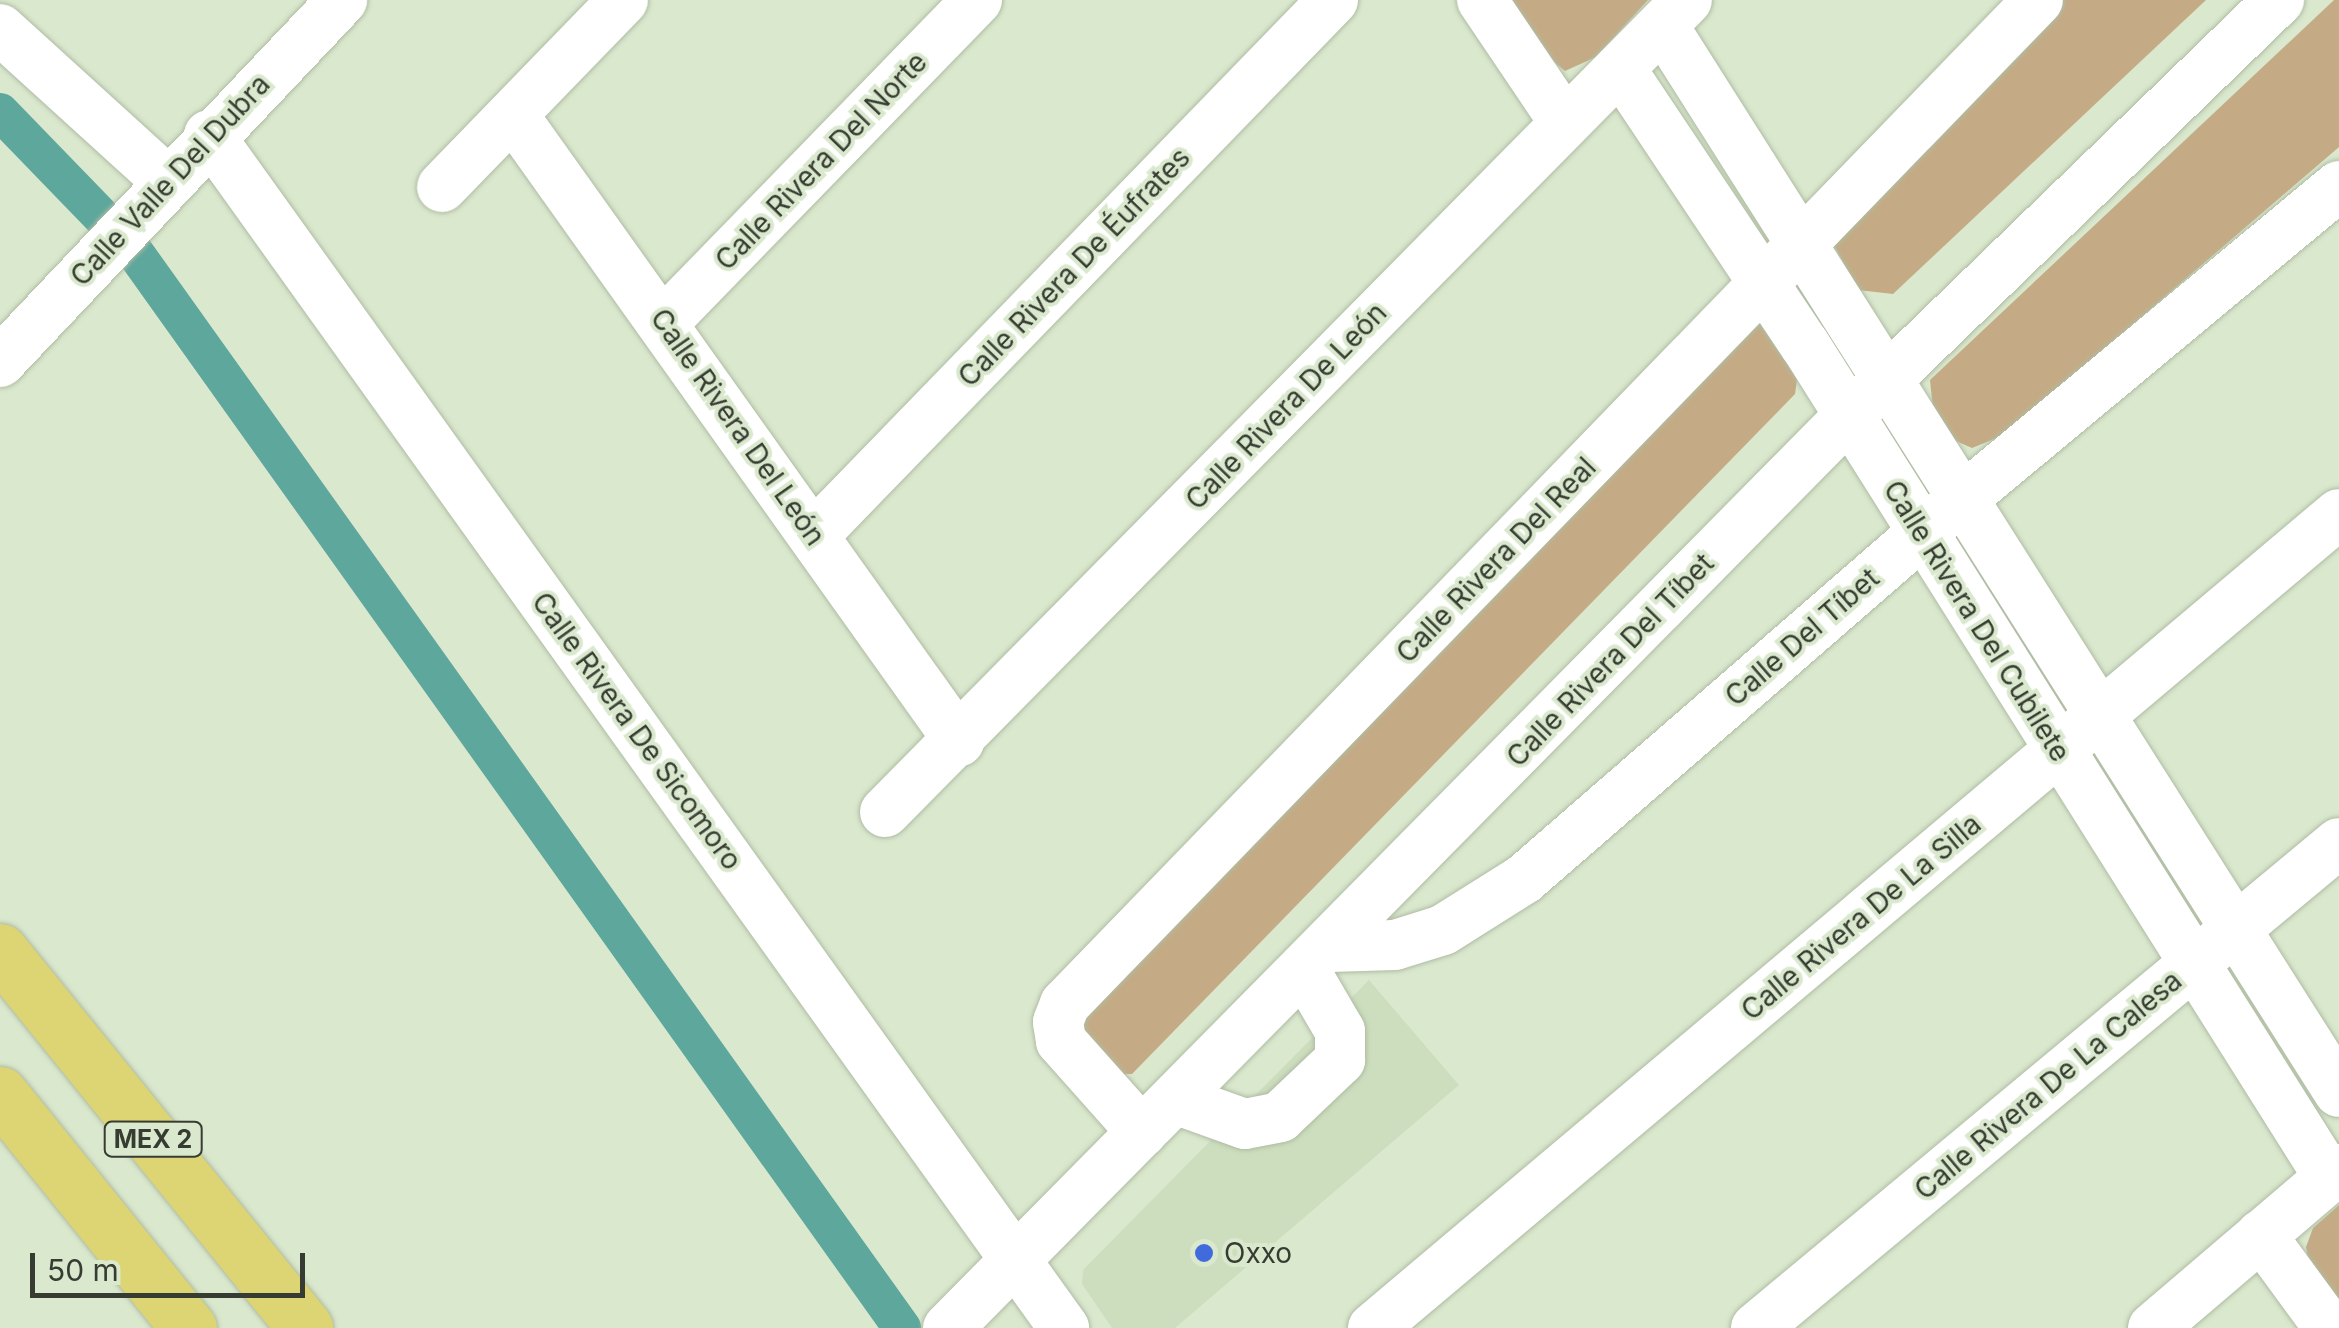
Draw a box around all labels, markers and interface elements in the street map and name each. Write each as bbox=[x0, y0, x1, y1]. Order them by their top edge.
street label: Calle Rivera Del Norte bbox=[708, 45, 934, 277]
street label: Calle Valle Del Dubra bbox=[63, 67, 277, 293]
street label: Calle Rivera De Éufrates bbox=[951, 141, 1197, 393]
street label: Calle Rivera De León bbox=[1179, 296, 1393, 516]
street label: Calle Rivera Del León bbox=[644, 302, 832, 552]
street label: Calle Rivera Del Real bbox=[1389, 450, 1603, 670]
street label: Calle Rivera Del Cubilete bbox=[1877, 474, 2077, 768]
street label: Calle Rivera Del Tíbet bbox=[1500, 547, 1720, 773]
street label: Calle Del Tíbet bbox=[1718, 561, 1886, 713]
street label: Calle Rivera De Sicomoro bbox=[525, 586, 749, 876]
street label: Calle Rivera De La Silla bbox=[1734, 807, 1988, 1027]
street label: Calle Rivera De La Calesa bbox=[1908, 963, 2188, 1207]
road number: MEX 2 bbox=[103, 1119, 203, 1159]
scale bar bbox=[35, 1233, 310, 1295]
place label: Oxxo bbox=[1224, 1236, 1292, 1270]
marker: Oxxo bbox=[1193, 1242, 1215, 1264]
text: 50 m bbox=[47, 1252, 119, 1288]

